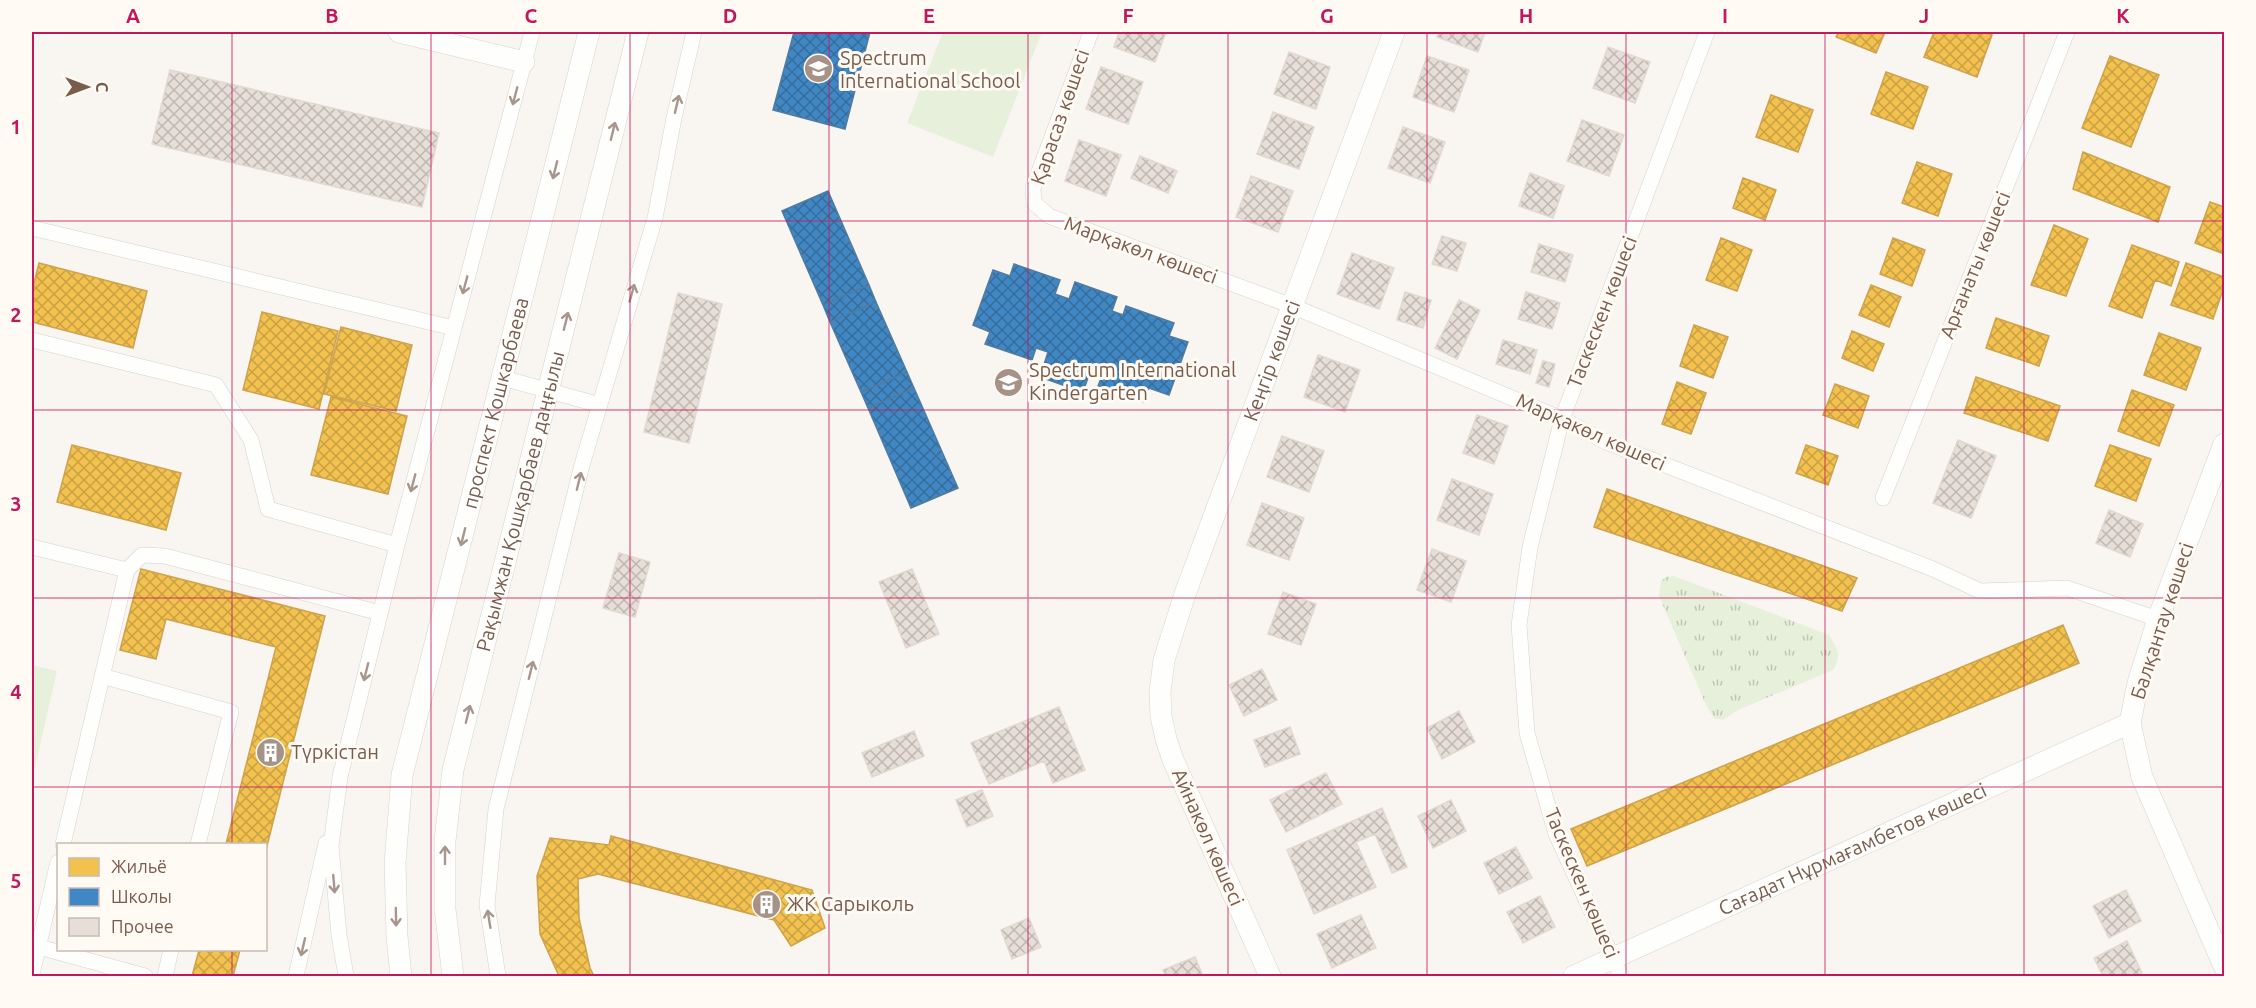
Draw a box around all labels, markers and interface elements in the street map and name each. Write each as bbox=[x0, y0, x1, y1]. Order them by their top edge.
text: A bbox=[126, 4, 140, 27]
text: B bbox=[325, 4, 339, 27]
text: C bbox=[525, 4, 538, 27]
text: D bbox=[723, 4, 737, 27]
text: E bbox=[923, 4, 935, 27]
text: F bbox=[1122, 4, 1134, 27]
text: G bbox=[1320, 4, 1334, 27]
text: H bbox=[1519, 4, 1533, 27]
text: I bbox=[1722, 4, 1728, 27]
text: J bbox=[1919, 4, 1929, 27]
text: K bbox=[2116, 4, 2130, 27]
place label: Spectrum International School bbox=[840, 46, 1020, 92]
street label: Қарасаз көшесі bbox=[1026, 46, 1093, 188]
school or university icon: Spectrum International School bbox=[803, 53, 835, 85]
north arrow bbox=[57, 57, 117, 117]
text: С bbox=[93, 82, 111, 92]
one-way arrow bbox=[508, 86, 520, 105]
one-way arrow bbox=[672, 95, 684, 114]
text: 1 bbox=[10, 115, 22, 138]
one-way arrow bbox=[608, 122, 620, 141]
one-way arrow bbox=[548, 161, 560, 180]
street label: Арғанаты көшесі bbox=[1935, 188, 2015, 342]
street label: Марқакөл көшесі bbox=[1061, 211, 1221, 288]
street label: Таскескен көшесі bbox=[1562, 233, 1641, 391]
one-way arrow bbox=[459, 275, 471, 294]
one-way arrow bbox=[627, 284, 638, 303]
street label: проспект Кошкарбаева bbox=[457, 295, 533, 511]
street label: Кеңгір көшесі bbox=[1238, 297, 1304, 424]
text: 2 bbox=[10, 303, 22, 326]
one-way arrow bbox=[561, 312, 573, 331]
street label: Рақымжан Қошқарбаев даңғылы bbox=[471, 348, 569, 654]
place label: Spectrum International Kindergarten bbox=[1029, 358, 1236, 404]
school or university icon: Spectrum International Kindergarten bbox=[992, 366, 1024, 398]
street label: Марқакөл көшесі bbox=[1513, 388, 1670, 475]
one-way arrow bbox=[573, 471, 585, 490]
one-way arrow bbox=[407, 473, 419, 492]
text: 3 bbox=[10, 492, 22, 515]
one-way arrow bbox=[457, 527, 468, 546]
street label: Балқантау көшесі bbox=[2125, 540, 2198, 702]
one-way arrow bbox=[525, 660, 537, 679]
one-way arrow bbox=[359, 662, 371, 681]
text: 4 bbox=[10, 680, 22, 703]
one-way arrow bbox=[462, 704, 474, 723]
building icon: Түркістан bbox=[254, 736, 286, 768]
place label: Түркістан bbox=[291, 740, 379, 763]
street label: Айнакөл көшесі bbox=[1168, 765, 1249, 909]
street label: Сағадат Нұрмағамбетов көшесі bbox=[1715, 778, 1990, 920]
street label: Таскескен көшесі bbox=[1540, 804, 1624, 961]
legend bbox=[57, 843, 267, 951]
one-way arrow bbox=[439, 846, 451, 866]
text: Жильё bbox=[111, 856, 167, 876]
text: 5 bbox=[10, 869, 22, 892]
one-way arrow bbox=[329, 874, 340, 894]
text: Школы bbox=[111, 886, 172, 906]
building icon: ЖК Сарыколь bbox=[750, 888, 782, 920]
place label: ЖК Сарыколь bbox=[787, 892, 914, 915]
one-way arrow bbox=[391, 907, 402, 927]
one-way arrow bbox=[484, 909, 495, 929]
text: Прочее bbox=[111, 916, 174, 936]
one-way arrow bbox=[296, 937, 308, 956]

